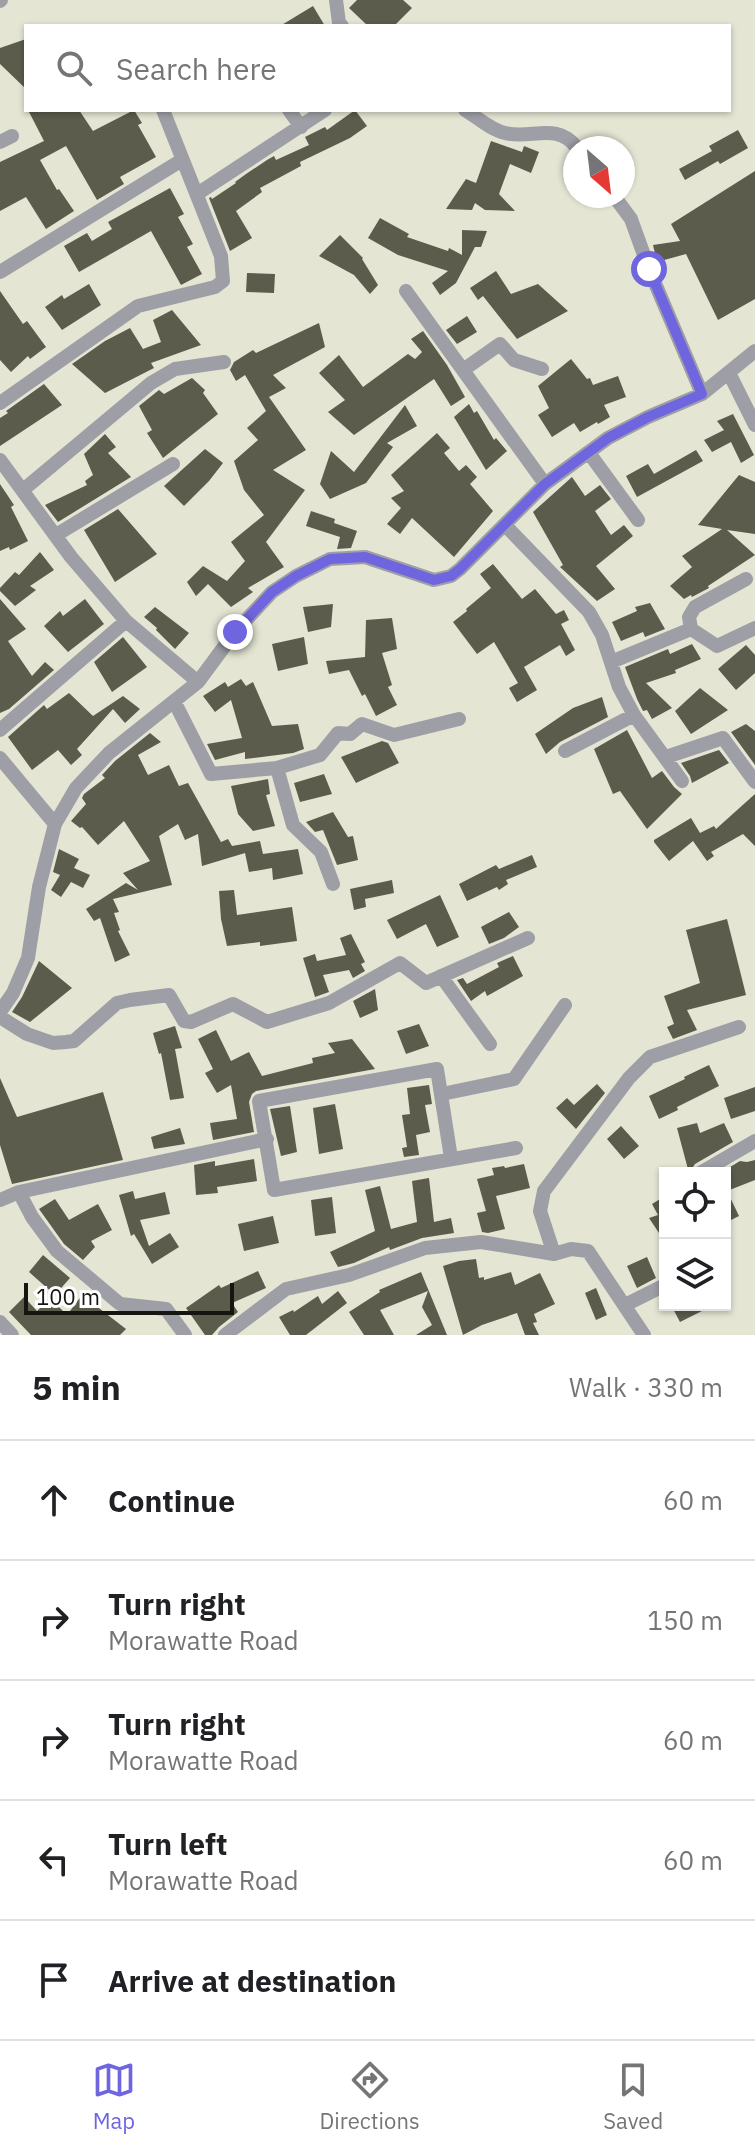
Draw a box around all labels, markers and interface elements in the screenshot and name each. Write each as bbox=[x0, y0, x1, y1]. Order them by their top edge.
search box bbox=[24, 24, 731, 112]
icon: search bbox=[52, 46, 96, 90]
text: Search here bbox=[116, 49, 277, 88]
north arrow bbox=[563, 136, 635, 208]
route start bbox=[631, 251, 667, 287]
route end bbox=[217, 614, 253, 650]
map controls bbox=[659, 1167, 731, 1311]
button: locate bbox=[659, 1167, 731, 1239]
button: layers bbox=[659, 1239, 731, 1311]
scale bar bbox=[24, 1279, 234, 1315]
text: 100 m bbox=[36, 1282, 100, 1311]
text: 5 min bbox=[32, 1365, 121, 1409]
text: Walk · 330 m bbox=[569, 1370, 723, 1404]
icon: ahead bbox=[32, 1478, 76, 1522]
text: Continue bbox=[108, 1481, 235, 1520]
text: 60 m bbox=[663, 1483, 723, 1517]
text: Turn right bbox=[108, 1584, 246, 1623]
icon: right bbox=[32, 1598, 76, 1642]
text: 150 m bbox=[647, 1603, 723, 1637]
text: Morawatte Road bbox=[108, 1623, 299, 1657]
text: Turn right bbox=[108, 1704, 246, 1743]
icon: right bbox=[32, 1718, 76, 1762]
text: 60 m bbox=[663, 1723, 723, 1757]
text: Morawatte Road bbox=[108, 1743, 299, 1777]
text: Turn left bbox=[108, 1824, 227, 1863]
icon: left bbox=[32, 1838, 76, 1882]
text: 60 m bbox=[663, 1843, 723, 1877]
text: Morawatte Road bbox=[108, 1863, 299, 1897]
icon: arrive bbox=[32, 1958, 76, 2002]
text: Arrive at destination bbox=[108, 1961, 396, 2000]
tab: Map bbox=[92, 2058, 136, 2135]
tab: Directions bbox=[320, 2058, 420, 2135]
tab: Saved bbox=[603, 2058, 663, 2135]

